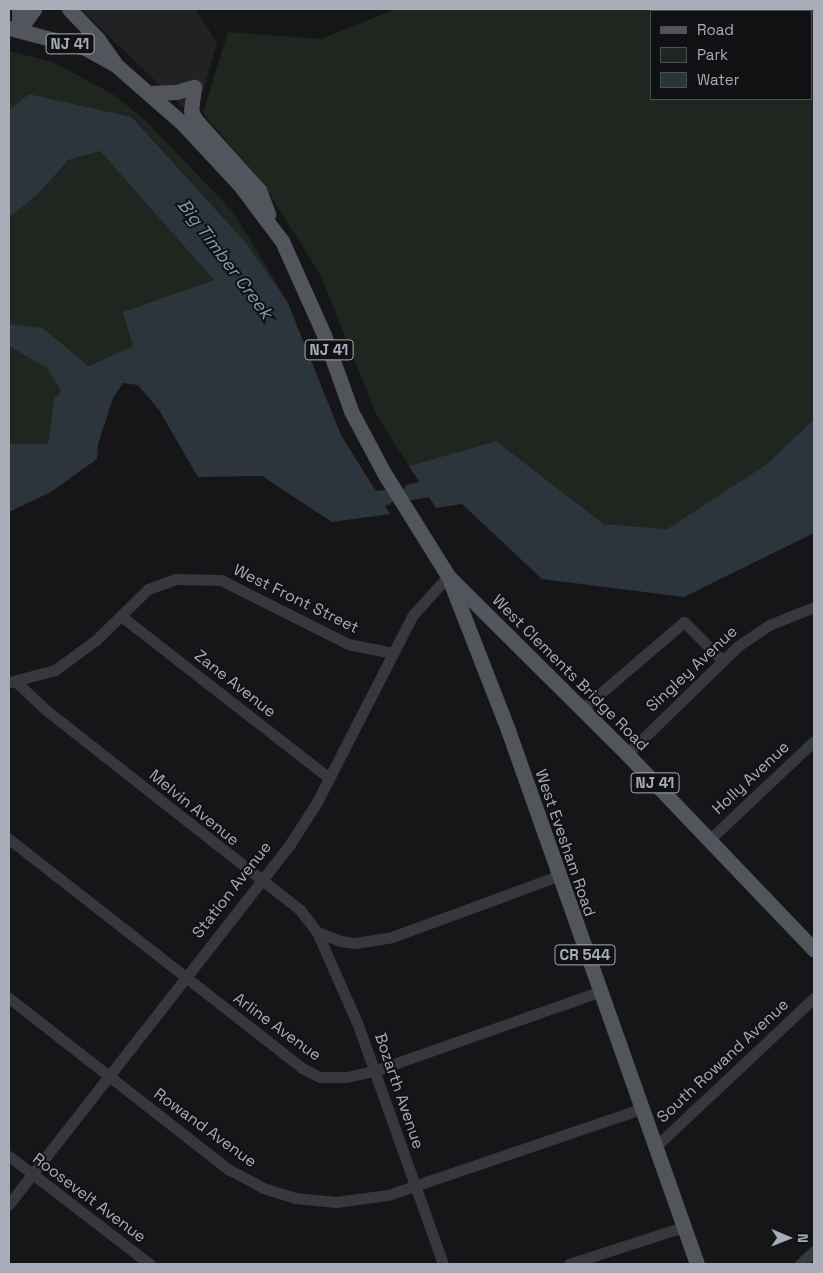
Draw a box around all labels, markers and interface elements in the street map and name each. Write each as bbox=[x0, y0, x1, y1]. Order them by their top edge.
legend bbox=[650, 10, 813, 100]
text: Road bbox=[697, 20, 734, 39]
road number: NJ 41 bbox=[45, 32, 95, 56]
text: Park bbox=[697, 45, 728, 64]
text: Water bbox=[697, 70, 739, 89]
water label: Big Timber Creek bbox=[173, 194, 277, 324]
road number: NJ 41 bbox=[304, 338, 354, 362]
street label: West Front Street bbox=[230, 560, 362, 638]
street label: West Clements Bridge Road bbox=[488, 591, 652, 755]
street label: Singley Avenue bbox=[642, 622, 742, 716]
street label: Zane Avenue bbox=[190, 646, 280, 722]
street label: Holly Avenue bbox=[708, 737, 794, 819]
street label: Melvin Avenue bbox=[145, 766, 243, 850]
street label: West Evesham Road bbox=[531, 767, 599, 919]
road number: NJ 41 bbox=[630, 770, 680, 796]
street label: Station Avenue bbox=[188, 838, 276, 942]
road number: CR 544 bbox=[554, 942, 616, 968]
street label: Arline Avenue bbox=[229, 989, 325, 1065]
street label: South Rowand Avenue bbox=[653, 995, 793, 1127]
street label: Bozarth Avenue bbox=[370, 1030, 428, 1152]
street label: Rowand Avenue bbox=[150, 1084, 260, 1172]
street label: Roosevelt Avenue bbox=[28, 1149, 150, 1247]
north arrow bbox=[763, 1213, 813, 1263]
text: N bbox=[794, 1233, 812, 1243]

